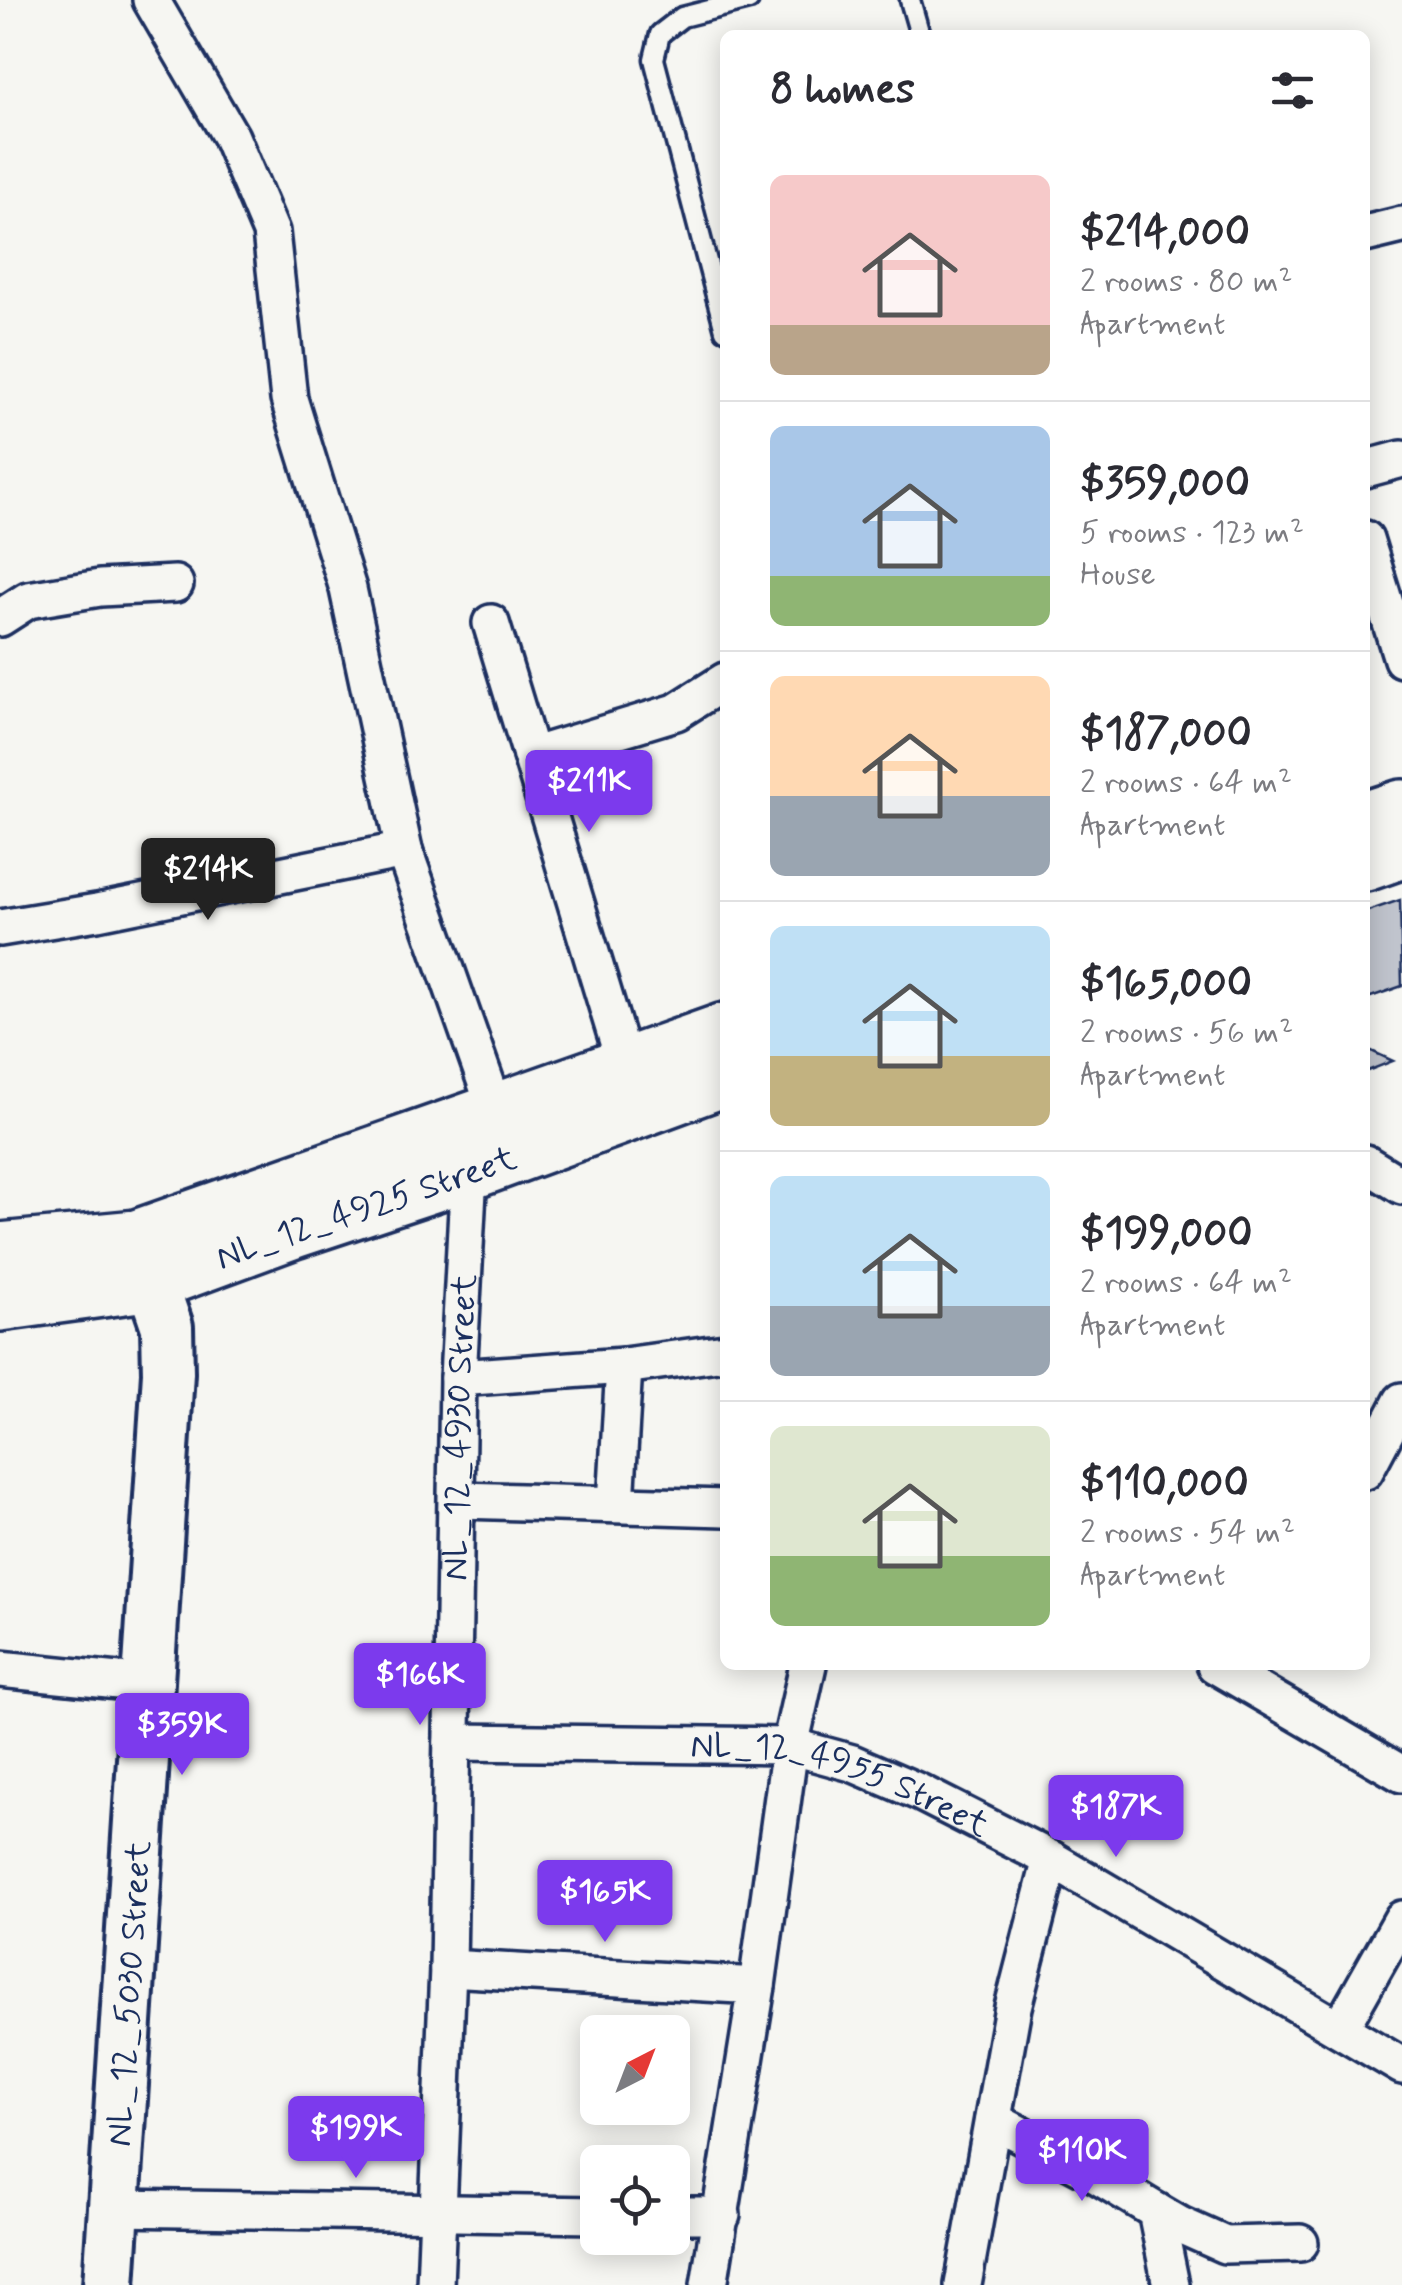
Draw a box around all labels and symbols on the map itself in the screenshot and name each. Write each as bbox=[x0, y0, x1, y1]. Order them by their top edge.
pin: $211K bbox=[519, 750, 659, 835]
pin: $214K bbox=[138, 838, 278, 923]
street label: NL_12_4925 Street bbox=[210, 1136, 523, 1282]
street label: NL_12_4930 Street bbox=[434, 1273, 489, 1581]
pin: $166K bbox=[350, 1643, 490, 1728]
pin: $359K bbox=[112, 1693, 252, 1778]
street label: NL_12_4955 Street bbox=[690, 1724, 997, 1849]
pin: $187K bbox=[1046, 1775, 1186, 1860]
street label: NL_12_5030 Street bbox=[97, 1839, 163, 2148]
pin: $165K bbox=[535, 1860, 675, 1945]
north arrow bbox=[580, 2015, 690, 2125]
pin: $199K bbox=[286, 2096, 426, 2181]
pin: $110K bbox=[1012, 2119, 1152, 2204]

